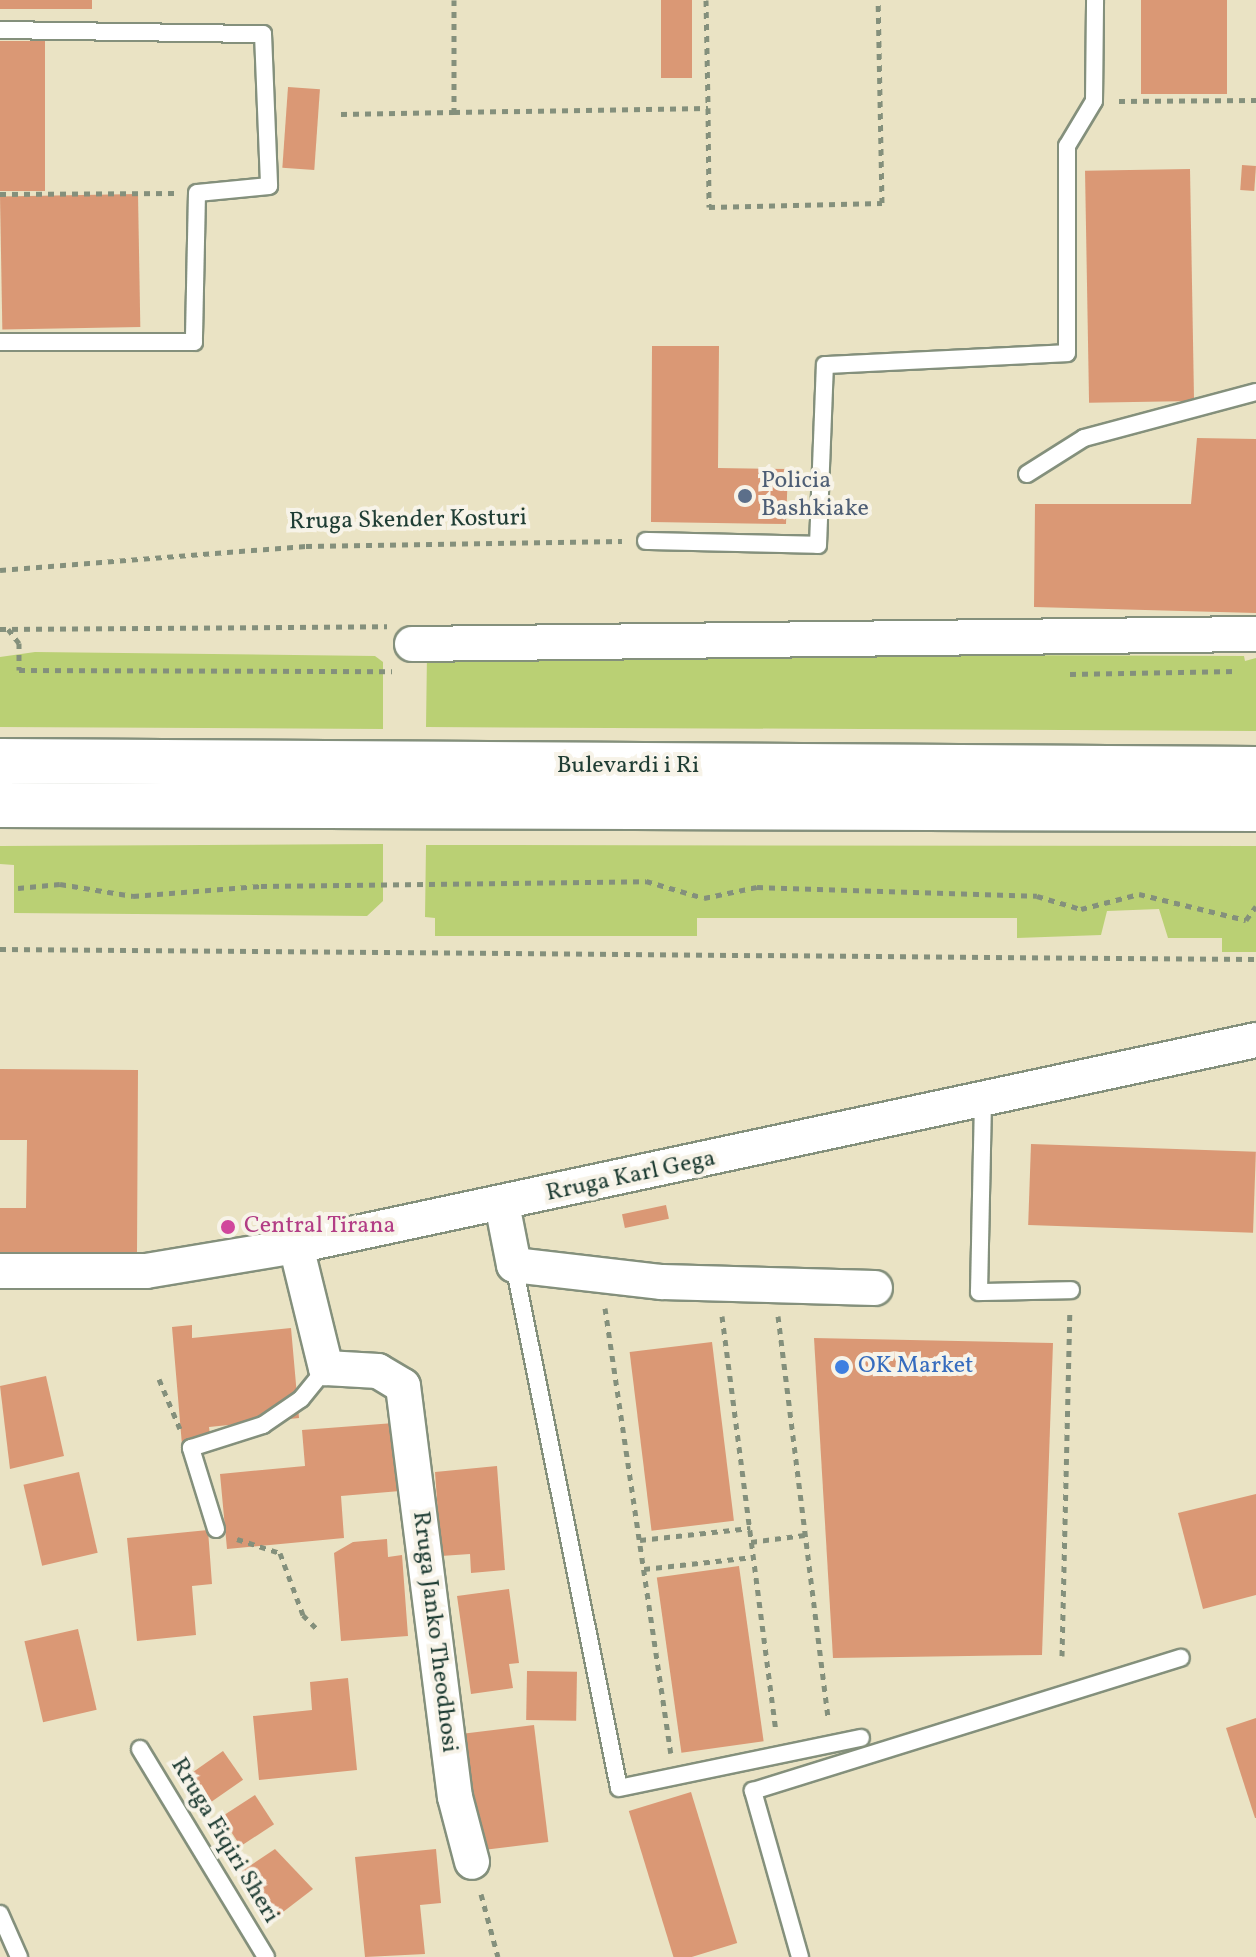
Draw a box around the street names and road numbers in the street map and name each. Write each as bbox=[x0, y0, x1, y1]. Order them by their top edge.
street label: Rruga Skender Kosturi bbox=[289, 505, 527, 537]
street label: Bulevardi i Ri bbox=[557, 753, 699, 781]
street label: Rruga Karl Gega bbox=[544, 1145, 718, 1209]
street label: Rruga Janko Theodhosi bbox=[405, 1509, 463, 1755]
street label: Rruga Fiqiri Sheri bbox=[163, 1753, 285, 1929]

